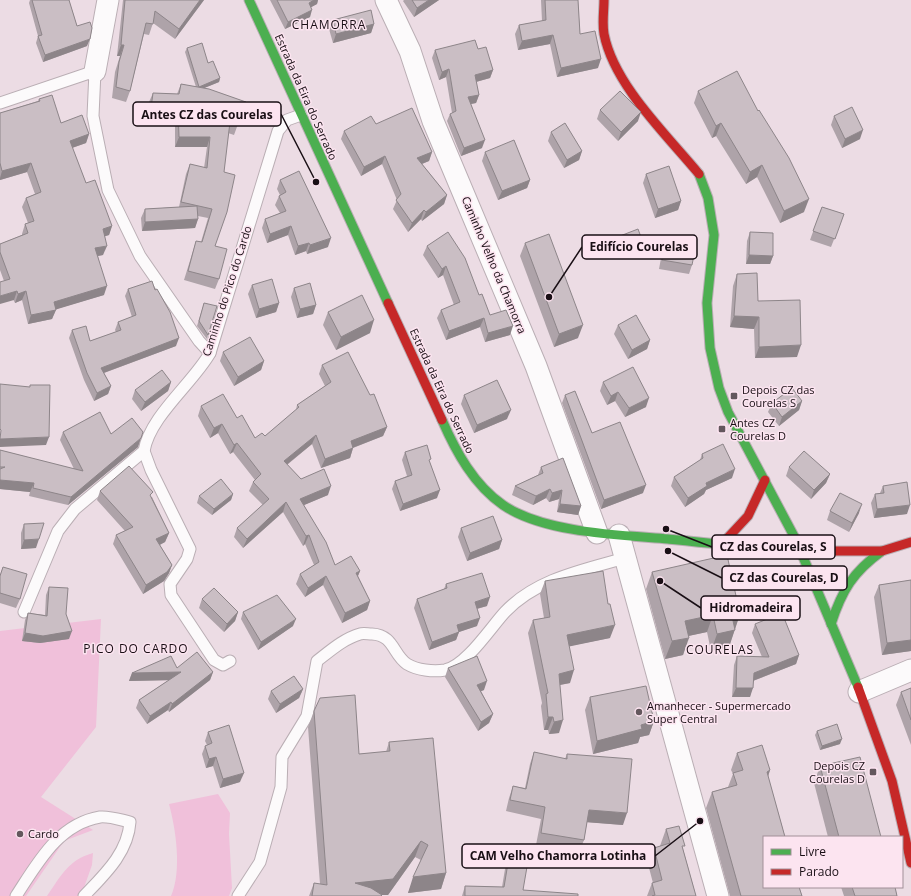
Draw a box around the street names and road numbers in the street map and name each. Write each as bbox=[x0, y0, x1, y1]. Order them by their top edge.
street label: Estrada da Eira do Serrado bbox=[272, 31, 341, 163]
street label: Caminho Velho da Chamorra bbox=[459, 194, 530, 336]
street label: Caminho do Pico do Cardo bbox=[198, 223, 255, 358]
street label: Estrada da Eira do Serrado bbox=[407, 326, 478, 456]

